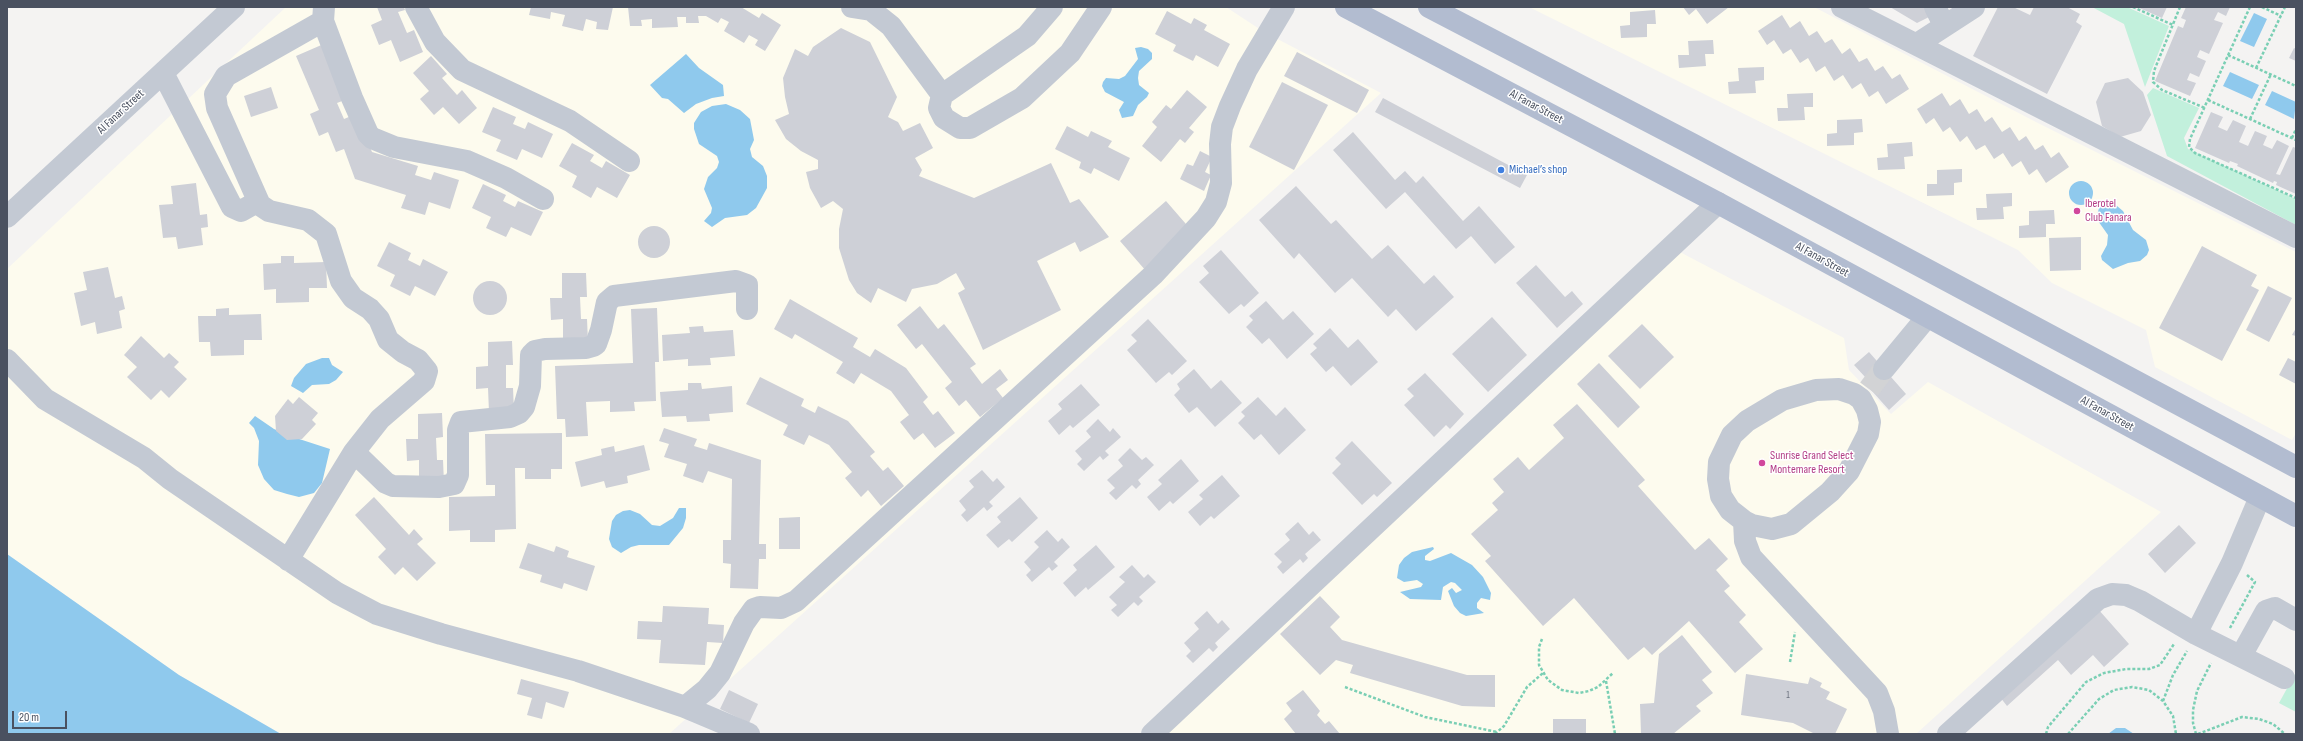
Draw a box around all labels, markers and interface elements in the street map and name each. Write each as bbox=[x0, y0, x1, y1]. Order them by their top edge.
street label: Al Fanar Street bbox=[95, 87, 147, 137]
street label: Al Fanar Street bbox=[1507, 87, 1565, 127]
place label: Michael’s shop bbox=[1509, 163, 1567, 177]
marker: Michael’s shop bbox=[1496, 165, 1506, 175]
place label: Iberotel Club Fanara bbox=[2085, 197, 2132, 225]
marker: Iberotel Club Fanara bbox=[2072, 206, 2082, 216]
street label: Al Fanar Street bbox=[1793, 239, 1851, 281]
street label: Al Fanar Street bbox=[2078, 393, 2136, 435]
place label: Sunrise Grand Select Montemare Resort bbox=[1770, 449, 1853, 477]
marker: Sunrise Grand Select Montemare Resort bbox=[1757, 458, 1767, 468]
house number: 1 bbox=[1786, 689, 1790, 701]
scale bar bbox=[14, 703, 69, 729]
text: 20 m bbox=[19, 710, 39, 725]

